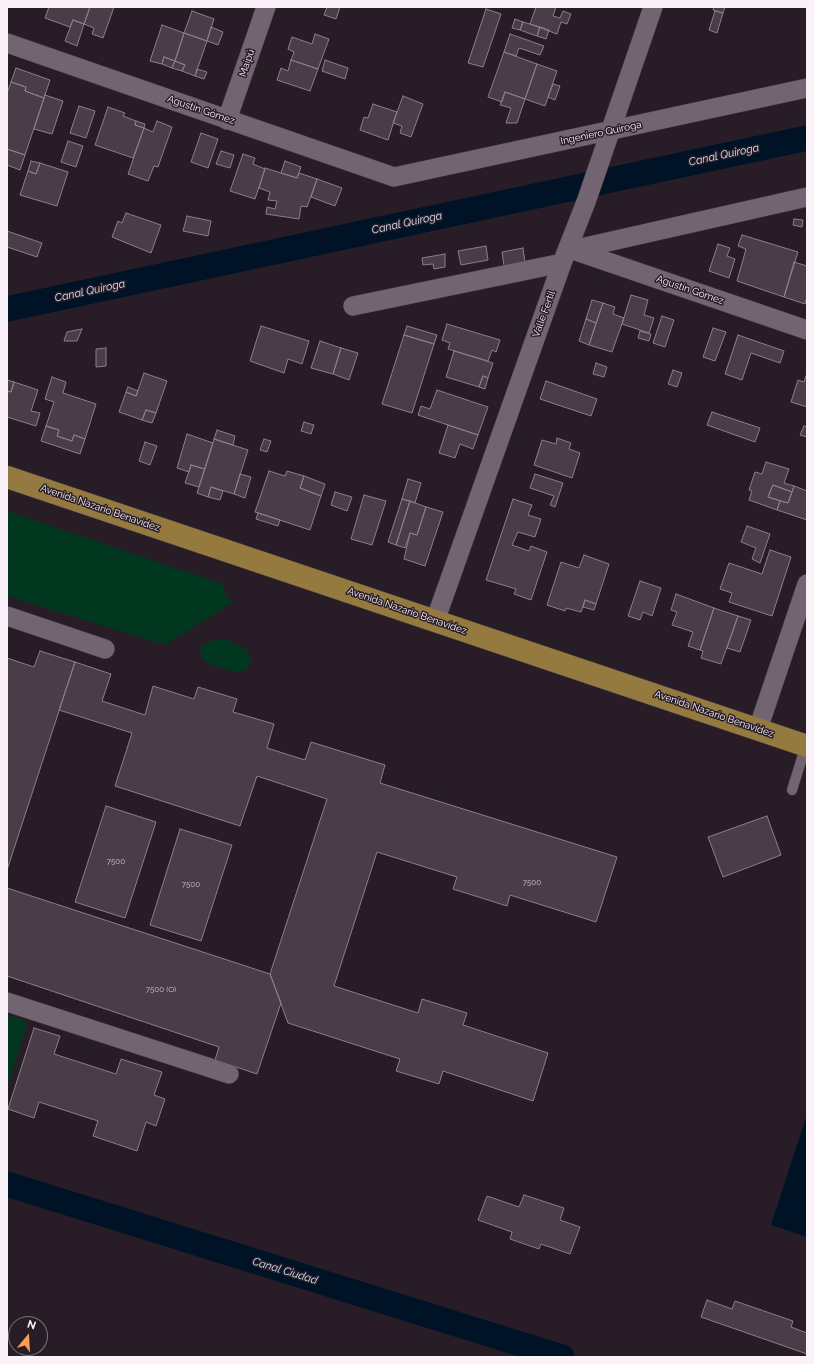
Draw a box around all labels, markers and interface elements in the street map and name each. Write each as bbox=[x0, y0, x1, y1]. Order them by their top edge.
street label: Maipú bbox=[237, 48, 257, 78]
street label: Agustín Gómez bbox=[166, 93, 236, 127]
street label: Ingeniero Quiroga bbox=[559, 119, 643, 147]
water label: Canal Quiroga bbox=[688, 141, 760, 169]
water label: Canal Quiroga bbox=[371, 209, 443, 237]
street label: Agustín Gómez bbox=[655, 273, 725, 307]
water label: Canal Quiroga bbox=[54, 277, 126, 305]
street label: Valle Fertil bbox=[530, 289, 558, 339]
street label: Avenida Nazario Benavídez bbox=[39, 482, 161, 534]
street label: Avenida Nazario Benavídez bbox=[346, 585, 468, 637]
street label: Avenida Nazario Benavídez bbox=[653, 688, 775, 740]
house number: 7500 bbox=[107, 857, 125, 867]
house number: 7500 bbox=[523, 878, 541, 888]
house number: 7500 bbox=[182, 880, 200, 890]
house number: 7500 (O) bbox=[146, 985, 176, 995]
water label: Canal Ciudad bbox=[251, 1255, 319, 1287]
north arrow bbox=[8, 1316, 48, 1356]
text: N bbox=[26, 1318, 38, 1333]

